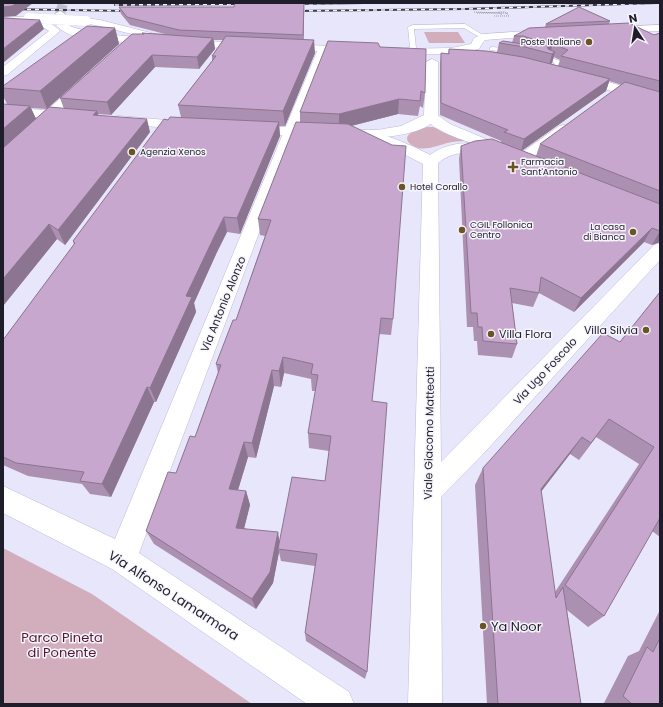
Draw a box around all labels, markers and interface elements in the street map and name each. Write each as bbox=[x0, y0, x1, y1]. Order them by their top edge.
north arrow bbox=[615, 8, 655, 48]
text: N bbox=[627, 10, 639, 27]
place label: Poste Italiane bbox=[521, 36, 581, 48]
marker: Poste Italiane bbox=[584, 37, 594, 47]
place label: Agenzia Xenos bbox=[140, 146, 206, 158]
marker: Agenzia Xenos bbox=[127, 147, 137, 157]
place label: Farmacia Sant'Antonio bbox=[521, 156, 578, 178]
marker: Farmacia Sant'Antonio bbox=[508, 162, 518, 172]
place label: Hotel Corallo bbox=[410, 181, 468, 193]
marker: Hotel Corallo bbox=[397, 182, 407, 192]
place label: CGIL Follonica Centro bbox=[470, 219, 532, 241]
place label: La casa di Bianca bbox=[583, 221, 625, 243]
marker: CGIL Follonica Centro bbox=[457, 225, 467, 235]
marker: La casa di Bianca bbox=[628, 227, 638, 237]
street label: Via Antonio Alonzo bbox=[196, 254, 250, 354]
place label: Villa Silvia bbox=[584, 322, 638, 338]
marker: Villa Silvia bbox=[641, 325, 651, 335]
place label: Villa Flora bbox=[499, 326, 552, 342]
marker: Villa Flora bbox=[486, 329, 496, 339]
street label: Via Ugo Foscolo bbox=[509, 334, 581, 408]
street label: Viale Giacomo Matteotti bbox=[420, 366, 438, 500]
street label: Via Alfonso Lamarmora bbox=[105, 546, 243, 645]
place label: Ya Noor bbox=[491, 617, 542, 636]
marker: Ya Noor bbox=[478, 621, 488, 631]
park label: Parco Pineta di Ponente bbox=[21, 628, 103, 662]

